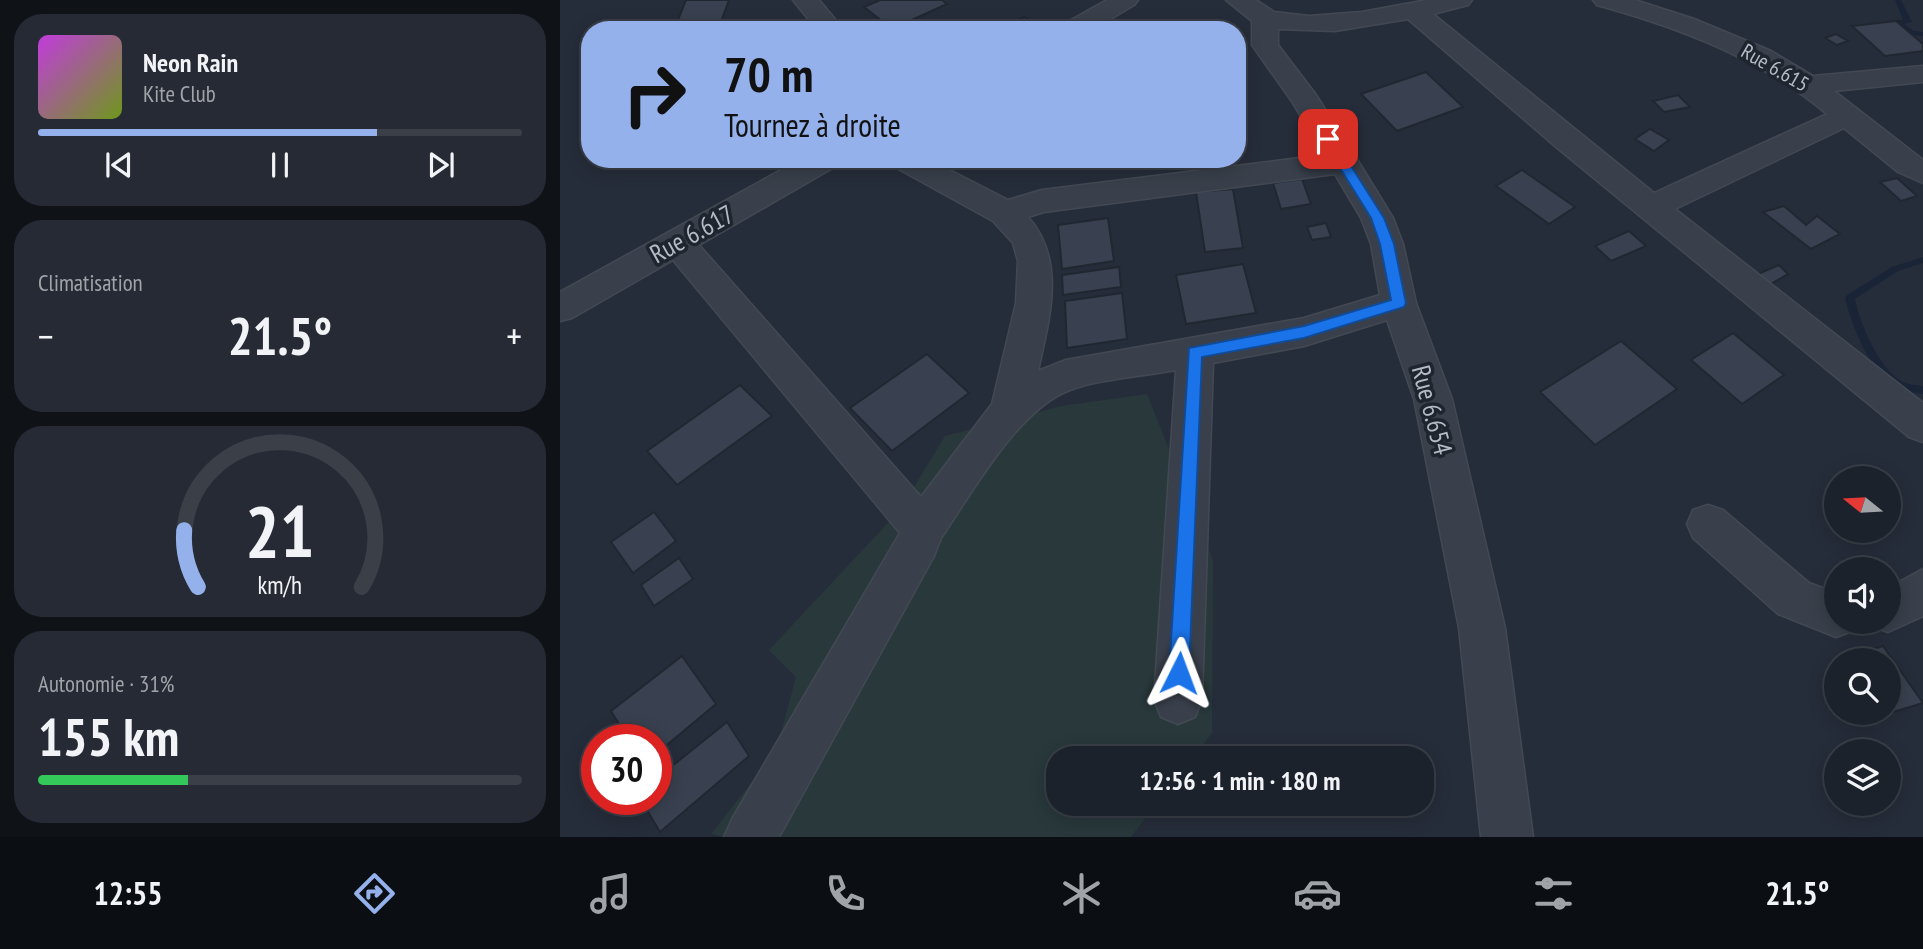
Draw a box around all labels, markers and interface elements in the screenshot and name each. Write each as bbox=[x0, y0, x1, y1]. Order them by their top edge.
street label: Rue 6.615 bbox=[1737, 37, 1814, 98]
text: 70 m bbox=[724, 42, 813, 106]
text: Neon Rain bbox=[143, 46, 238, 79]
icon: right bbox=[609, 49, 700, 140]
text: Kite Club bbox=[143, 79, 216, 108]
text: Tournez à droite bbox=[724, 104, 901, 146]
pin bbox=[1298, 109, 1358, 169]
icon: arrive bbox=[1309, 120, 1347, 158]
icon: previous bbox=[100, 146, 138, 184]
icon: pause bbox=[261, 146, 299, 184]
icon: next bbox=[422, 146, 460, 184]
street label: Rue 6.617 bbox=[644, 197, 740, 270]
text: Climatisation bbox=[38, 268, 143, 297]
text: 21.5° bbox=[228, 302, 332, 369]
text: − bbox=[38, 311, 54, 360]
text: + bbox=[506, 311, 522, 360]
street label: Rue 6.654 bbox=[1405, 361, 1460, 459]
north arrow bbox=[1824, 466, 1900, 542]
map controls bbox=[1824, 466, 1901, 816]
text: 21 bbox=[245, 484, 315, 578]
button: sound bbox=[1824, 557, 1901, 634]
text: km/h bbox=[258, 569, 302, 601]
position arrow bbox=[1142, 636, 1216, 710]
button: search bbox=[1824, 648, 1901, 725]
text: Autonomie · 31% bbox=[38, 669, 174, 698]
text: 155 km bbox=[38, 703, 179, 770]
speed limit sign: 30 bbox=[581, 724, 672, 815]
button: layers bbox=[1824, 739, 1901, 816]
text: 12:56 · 1 min · 180 m bbox=[1140, 764, 1340, 797]
icon: directions bbox=[350, 869, 399, 918]
icon: music bbox=[586, 869, 635, 918]
icon: phone bbox=[821, 869, 870, 918]
icon: climate bbox=[1057, 869, 1106, 918]
icon: car bbox=[1293, 869, 1342, 918]
icon: filters bbox=[1529, 869, 1578, 918]
text: 12:55 bbox=[93, 872, 163, 914]
text: 21.5° bbox=[1765, 872, 1829, 914]

